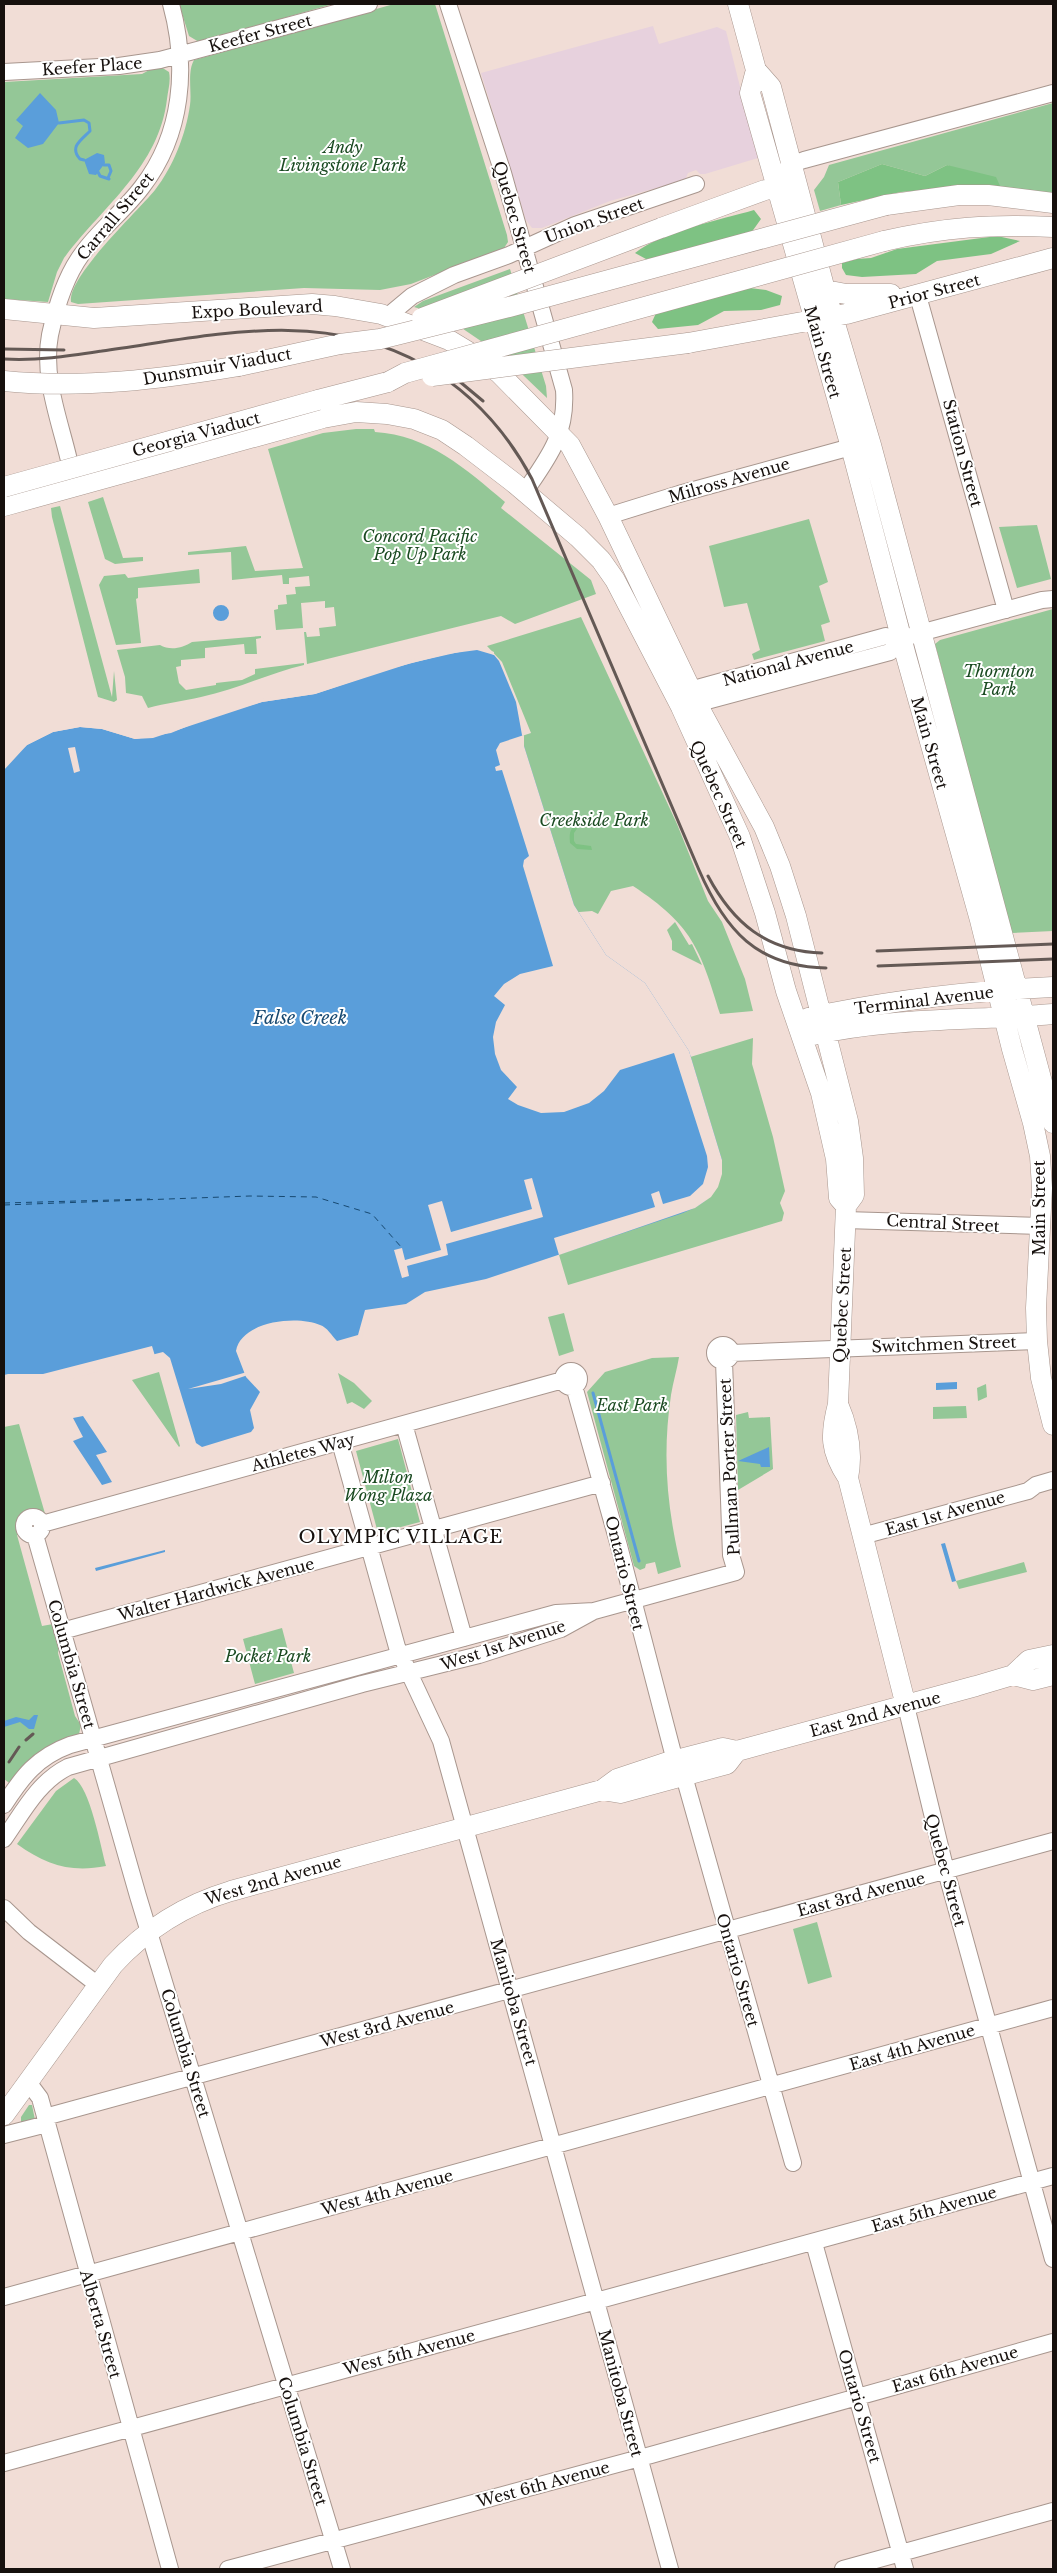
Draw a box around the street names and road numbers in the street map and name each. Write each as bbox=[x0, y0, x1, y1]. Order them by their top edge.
street label: Keefer Street bbox=[206, 10, 314, 56]
street label: Keefer Place bbox=[41, 53, 143, 79]
street label: Quebec Street bbox=[489, 158, 541, 276]
street label: Carrall Street bbox=[72, 168, 158, 264]
street label: Union Street bbox=[542, 193, 646, 247]
street label: Prior Street bbox=[886, 269, 982, 313]
street label: Expo Boulevard bbox=[191, 296, 323, 322]
street label: Main Street bbox=[800, 303, 846, 401]
street label: Dunsmuir Viaduct bbox=[141, 343, 293, 389]
street label: Station Street bbox=[939, 397, 987, 509]
street label: Georgia Viaduct bbox=[130, 407, 262, 461]
street label: Milross Avenue bbox=[666, 453, 792, 507]
street label: National Avenue bbox=[720, 636, 856, 690]
street label: Main Street bbox=[907, 694, 953, 792]
street label: Quebec Street bbox=[686, 737, 752, 851]
street label: Terminal Avenue bbox=[853, 982, 995, 1018]
street label: Main Street bbox=[1029, 1160, 1049, 1256]
street label: Central Street bbox=[886, 1210, 1000, 1236]
street label: Quebec Street bbox=[829, 1247, 855, 1363]
street label: Switchmen Street bbox=[871, 1331, 1017, 1357]
street label: Pullman Porter Street bbox=[714, 1378, 744, 1556]
street label: Athletes Way bbox=[248, 1428, 358, 1476]
street label: East 1st Avenue bbox=[883, 1486, 1007, 1540]
street label: Ontario Street bbox=[601, 1514, 649, 1632]
street label: Walter Hardwick Avenue bbox=[115, 1553, 316, 1625]
street label: Columbia Street bbox=[44, 1597, 100, 1731]
street label: West 1st Avenue bbox=[437, 1615, 568, 1675]
street label: East 2nd Avenue bbox=[807, 1687, 943, 1741]
street label: Quebec Street bbox=[921, 1811, 971, 1929]
street label: West 2nd Avenue bbox=[201, 1851, 344, 1909]
street label: East 3rd Avenue bbox=[795, 1867, 927, 1921]
street label: Ontario Street bbox=[712, 1911, 764, 2029]
street label: Manitoba Street bbox=[486, 1936, 542, 2068]
street label: Columbia Street bbox=[157, 1986, 215, 2120]
street label: West 3rd Avenue bbox=[317, 1997, 456, 2052]
street label: East 4th Avenue bbox=[847, 2020, 977, 2074]
street label: West 4th Avenue bbox=[318, 2165, 455, 2220]
street label: East 5th Avenue bbox=[869, 2182, 999, 2236]
street label: Alberta Street bbox=[76, 2266, 126, 2381]
street label: West 5th Avenue bbox=[340, 2325, 477, 2379]
street label: Manitoba Street bbox=[594, 2327, 648, 2459]
street label: East 6th Avenue bbox=[889, 2341, 1021, 2397]
street label: Ontario Street bbox=[834, 2347, 886, 2465]
street label: Columbia Street bbox=[274, 2374, 332, 2508]
street label: West 6th Avenue bbox=[473, 2457, 612, 2512]

